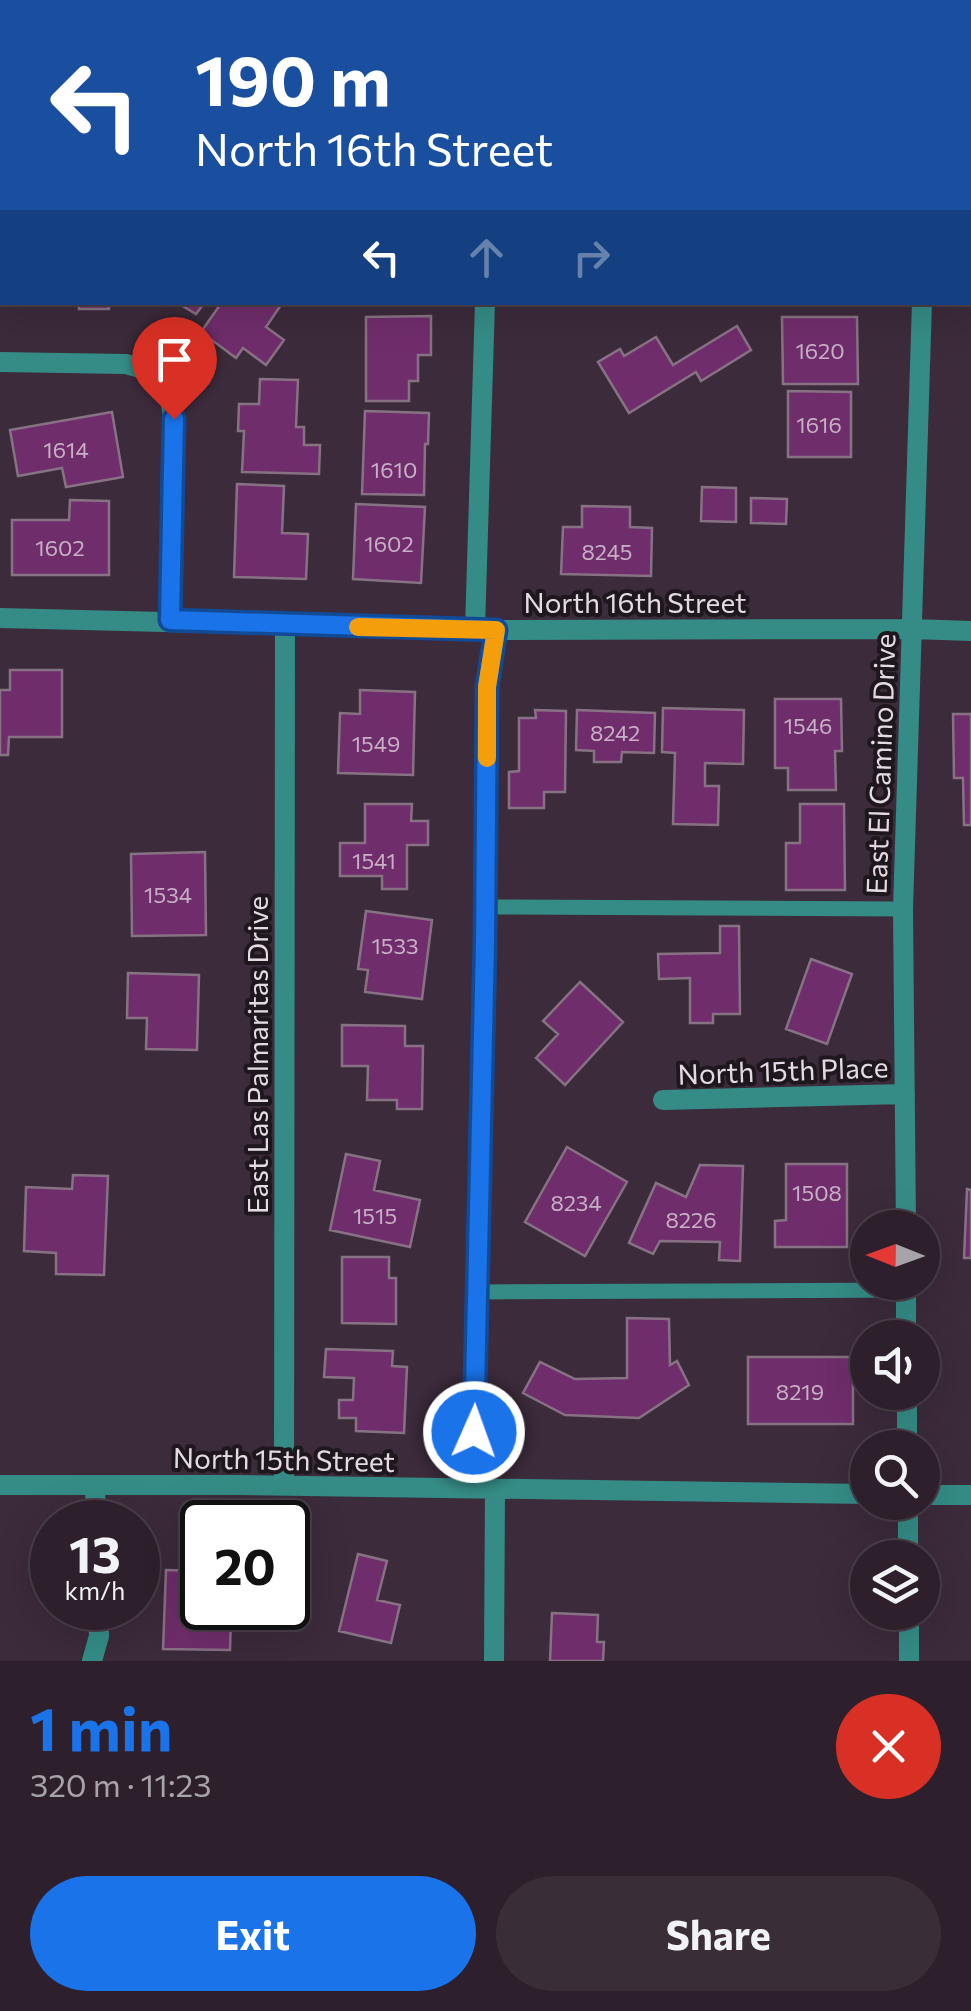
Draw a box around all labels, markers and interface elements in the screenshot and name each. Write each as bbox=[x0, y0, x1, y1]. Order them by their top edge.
text: 190 m bbox=[195, 35, 391, 120]
icon: left bbox=[30, 40, 160, 170]
text: North 16th Street bbox=[195, 120, 553, 175]
icon: left bbox=[354, 230, 409, 285]
icon: ahead bbox=[459, 230, 514, 285]
icon: right bbox=[564, 230, 619, 285]
pin bbox=[132, 317, 217, 420]
icon: arrive bbox=[147, 332, 202, 387]
house number: 1620 bbox=[795, 337, 845, 364]
house number: 1616 bbox=[796, 411, 842, 438]
house number: 1614 bbox=[43, 436, 89, 463]
house number: 1610 bbox=[371, 456, 417, 483]
house number: 1602 bbox=[364, 530, 414, 557]
house number: 1602 bbox=[35, 534, 85, 561]
house number: 8245 bbox=[582, 538, 632, 565]
street label: North 16th Street bbox=[524, 585, 746, 619]
street label: East El Camino Drive bbox=[858, 633, 902, 895]
house number: 1546 bbox=[784, 712, 832, 739]
house number: 8242 bbox=[590, 719, 640, 746]
house number: 1549 bbox=[352, 730, 400, 757]
house number: 1541 bbox=[352, 847, 396, 874]
house number: 1534 bbox=[144, 881, 192, 908]
street label: East Las Palmaritas Drive bbox=[240, 896, 274, 1214]
house number: 1533 bbox=[371, 932, 419, 959]
street label: North 15th Place bbox=[677, 1049, 889, 1091]
house number: 1508 bbox=[792, 1179, 842, 1206]
house number: 8234 bbox=[550, 1189, 602, 1216]
house number: 1515 bbox=[353, 1202, 397, 1229]
house number: 8226 bbox=[666, 1206, 717, 1233]
north arrow bbox=[850, 1210, 940, 1300]
map controls bbox=[850, 1210, 940, 1630]
button: sound bbox=[850, 1320, 940, 1410]
house number: 8219 bbox=[776, 1378, 824, 1405]
position arrow bbox=[422, 1380, 526, 1484]
button: search bbox=[850, 1430, 940, 1520]
street label: North 15th Street bbox=[173, 1440, 395, 1478]
speed limit sign: 20 bbox=[180, 1500, 310, 1630]
text: 13 bbox=[69, 1522, 121, 1583]
button: layers bbox=[850, 1540, 940, 1630]
text: km/h bbox=[65, 1575, 125, 1605]
text: 1 min bbox=[30, 1690, 172, 1763]
button: close bbox=[836, 1694, 941, 1799]
text: 320 m · 11:23 bbox=[30, 1764, 211, 1804]
button: Exit bbox=[30, 1876, 476, 1991]
button: Share bbox=[496, 1876, 941, 1991]

